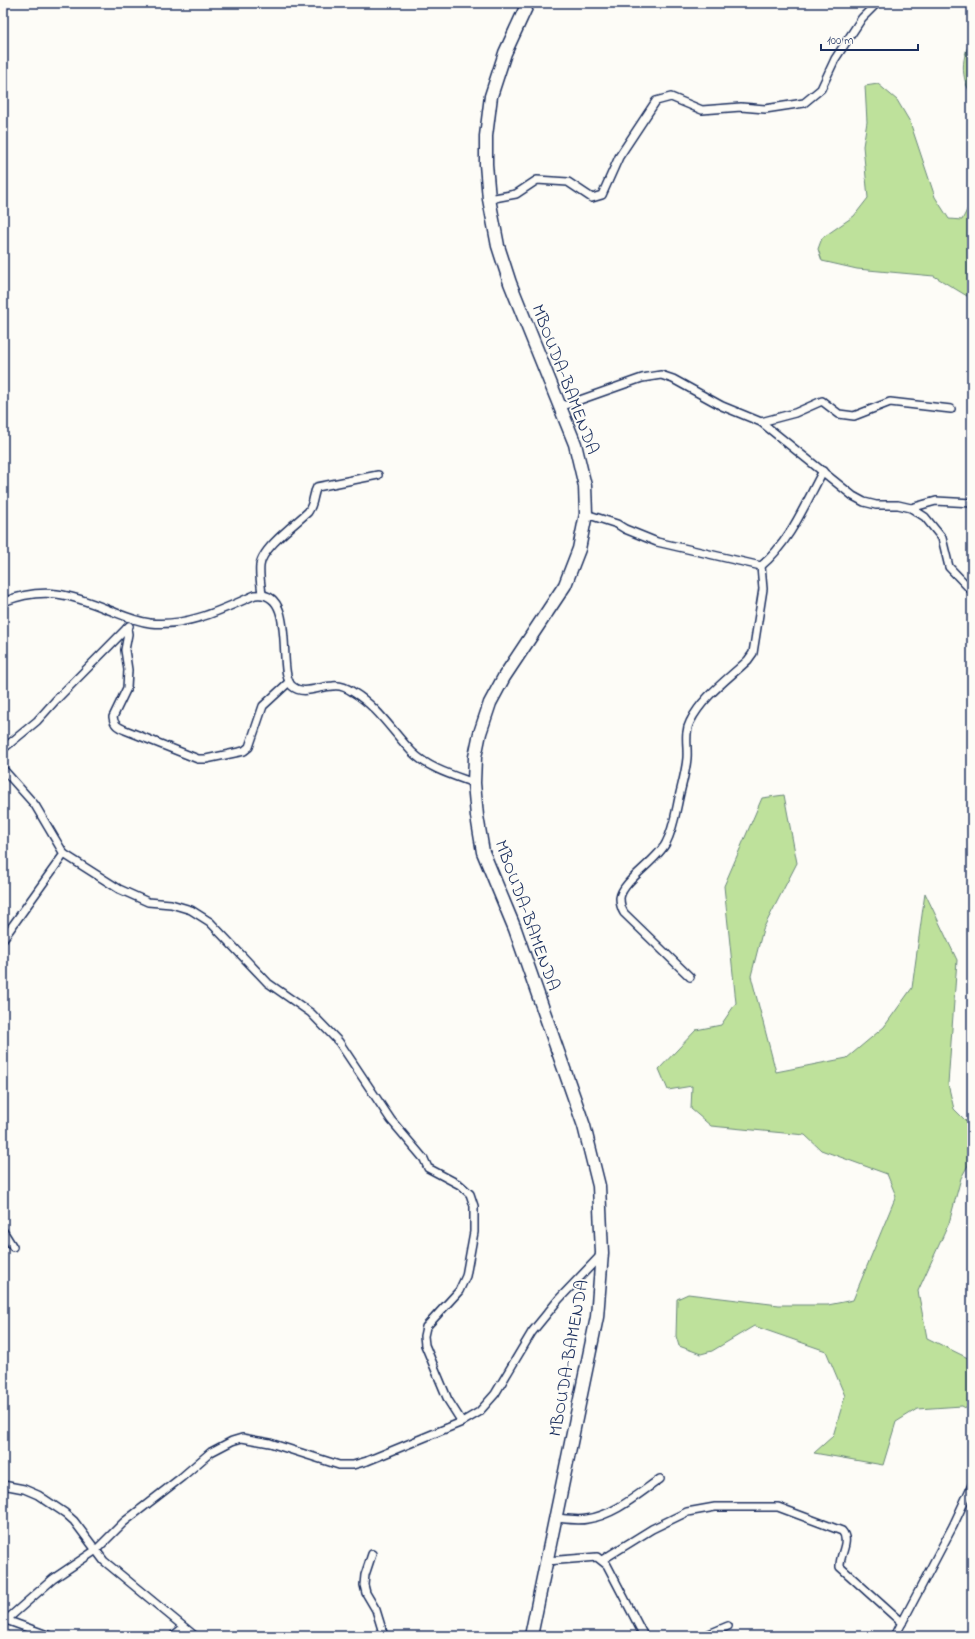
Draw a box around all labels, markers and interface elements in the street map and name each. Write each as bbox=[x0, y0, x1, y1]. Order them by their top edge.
scale bar bbox=[821, 26, 918, 52]
text: 100 m bbox=[827, 32, 854, 50]
street label: MBOUDA-BAMENDA bbox=[524, 301, 605, 458]
street label: MBOUDA-BAMENDA bbox=[487, 837, 565, 995]
street label: MBOUDA-BAMENDA bbox=[543, 1278, 597, 1439]

